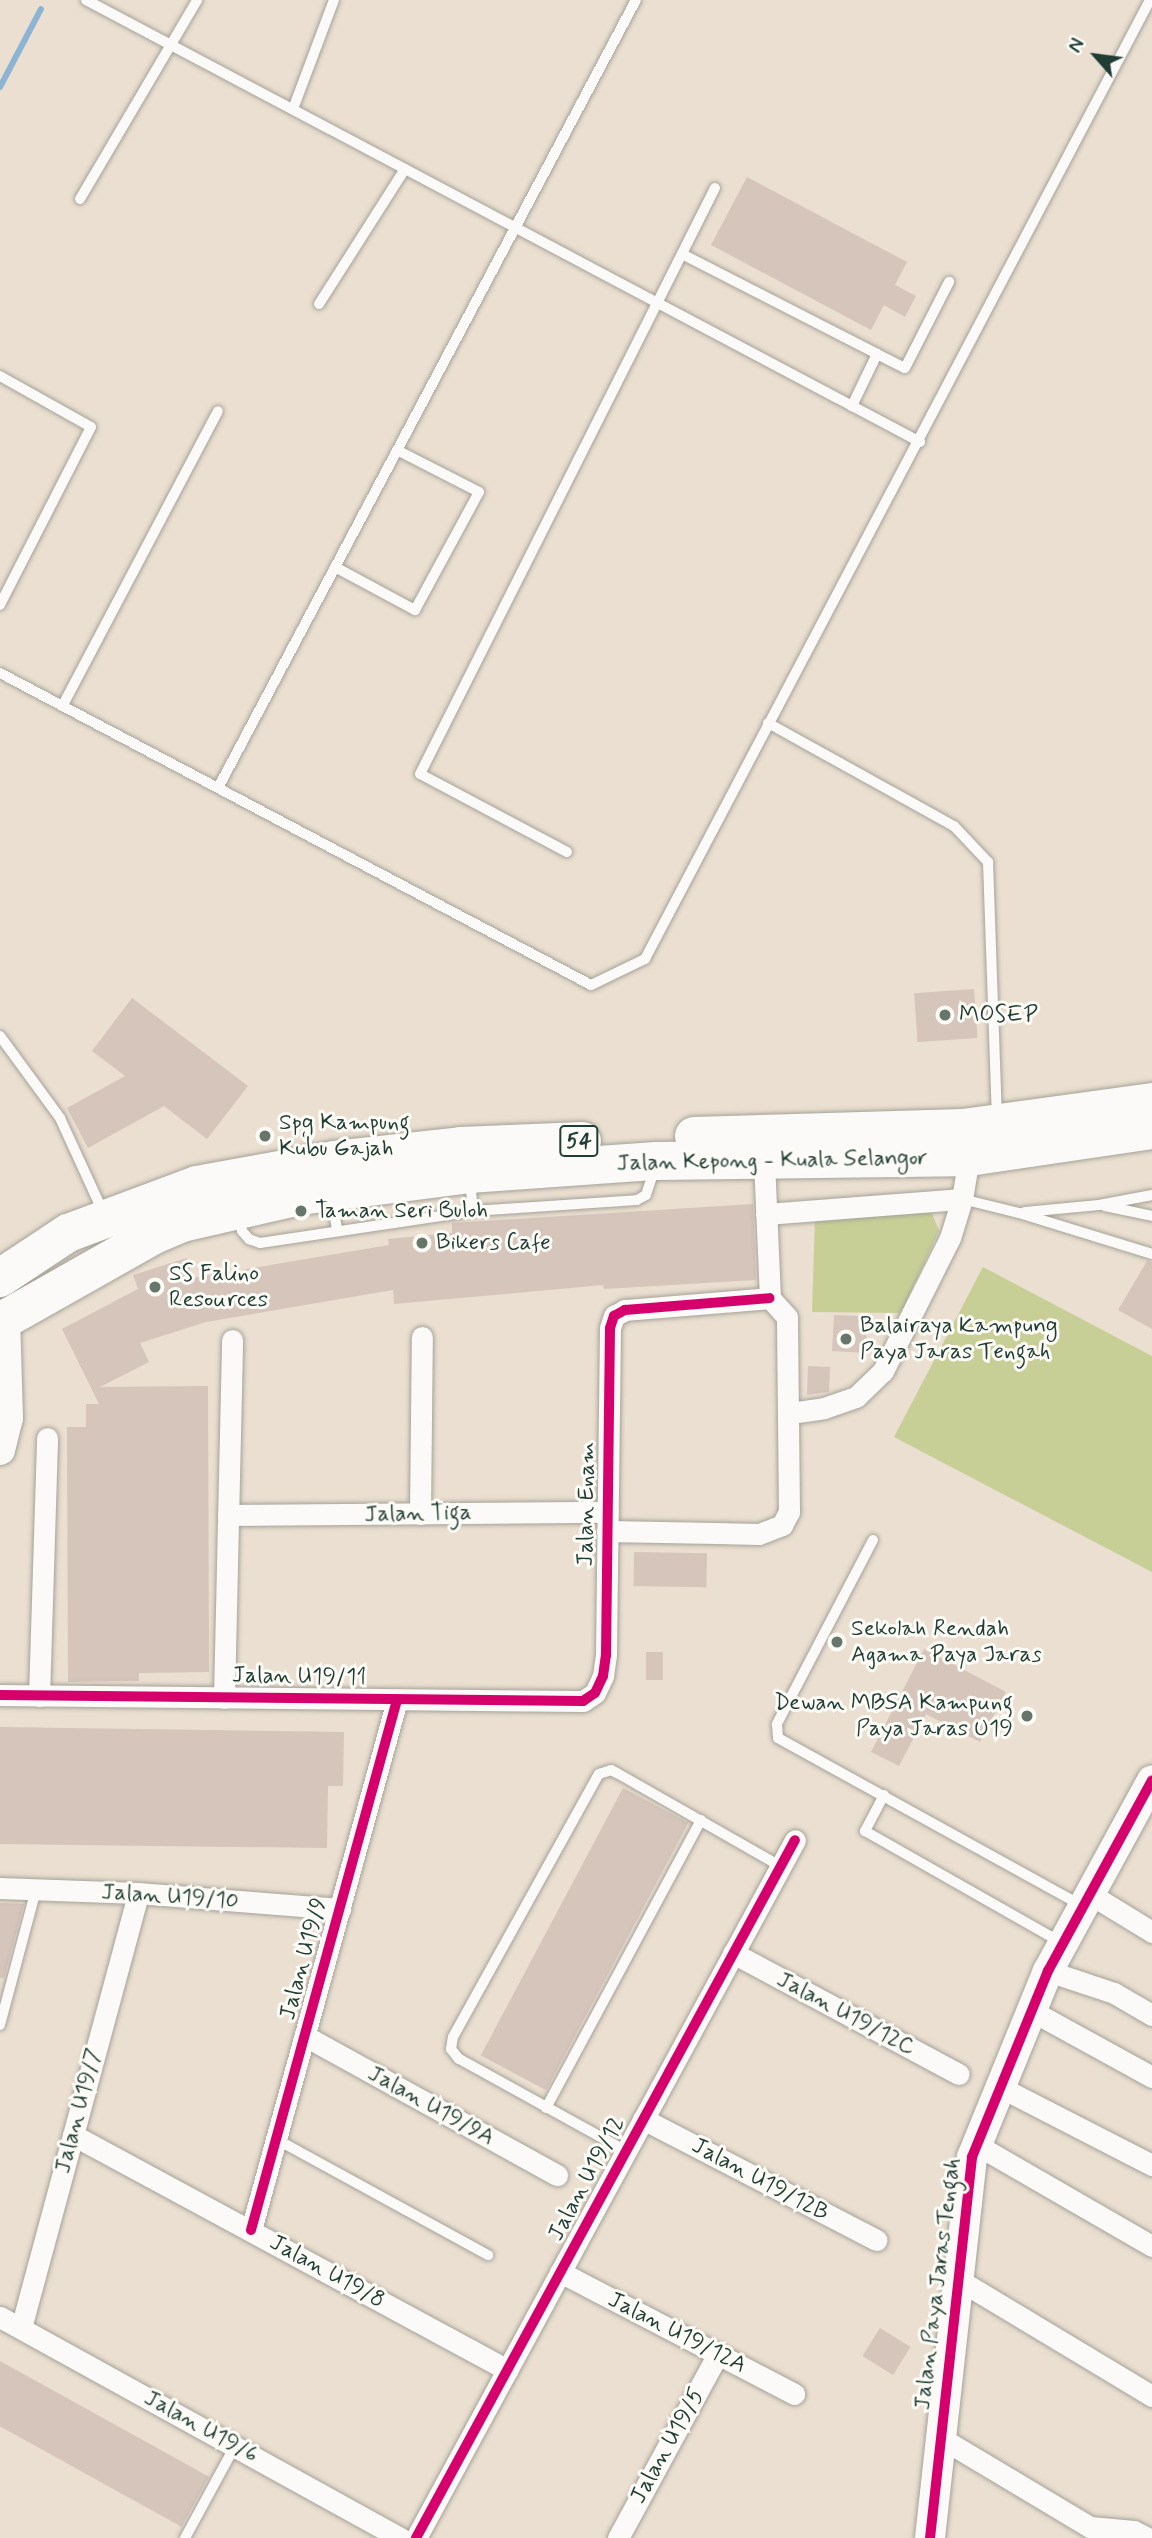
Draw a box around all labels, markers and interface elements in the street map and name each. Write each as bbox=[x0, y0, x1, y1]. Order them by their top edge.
north arrow bbox=[1061, 21, 1131, 91]
text: N bbox=[1063, 34, 1091, 57]
place label: MOSEP bbox=[959, 1001, 1038, 1029]
marker: MOSEP bbox=[937, 1007, 953, 1023]
place label: Spg Kampung Kubu Gajah bbox=[279, 1109, 410, 1163]
road number: 54 bbox=[558, 1124, 600, 1158]
marker: Spg Kampung Kubu Gajah bbox=[257, 1128, 273, 1144]
street label: Jalan Kepong - Kuala Selangor bbox=[615, 1144, 929, 1178]
place label: Taman Seri Buloh bbox=[315, 1197, 489, 1225]
marker: Taman Seri Buloh bbox=[293, 1203, 309, 1219]
place label: Bikers Cafe bbox=[436, 1229, 555, 1257]
marker: Bikers Cafe bbox=[414, 1235, 430, 1251]
place label: SS Falino Resources bbox=[169, 1260, 268, 1314]
marker: SS Falino Resources bbox=[147, 1279, 163, 1295]
place label: Balairaya Kampung Paya Jaras Tengah bbox=[860, 1312, 1049, 1366]
marker: Balairaya Kampung Paya Jaras Tengah bbox=[838, 1331, 854, 1347]
street label: Jalan Enam bbox=[572, 1442, 602, 1566]
street label: Jalan Tiga bbox=[366, 1499, 470, 1529]
place label: Sekolah Rendah Agama Paya Jaras bbox=[851, 1615, 1038, 1669]
marker: Sekolah Rendah Agama Paya Jaras bbox=[829, 1634, 845, 1650]
street label: Jalan U19/11 bbox=[231, 1662, 367, 1692]
place label: Dewan MBSA Kampung Paya Jaras U19 bbox=[778, 1689, 1013, 1743]
marker: Dewan MBSA Kampung Paya Jaras U19 bbox=[1019, 1708, 1035, 1724]
street label: Jalan U19/10 bbox=[100, 1878, 240, 1916]
street label: Jalan U19/9 bbox=[274, 1894, 334, 2024]
street label: Jalan U19/12C bbox=[772, 1966, 920, 2062]
street label: Jalan U19/7 bbox=[49, 2045, 109, 2177]
street label: Jalan U19/9A bbox=[362, 2060, 500, 2152]
street label: Jalan U19/12 bbox=[543, 2112, 631, 2246]
street label: Jalan U19/12B bbox=[686, 2132, 834, 2228]
street label: Jalan Paya Jaras Tengah bbox=[909, 2159, 967, 2409]
street label: Jalan U19/8 bbox=[264, 2229, 390, 2315]
street label: Jalan U19/12A bbox=[603, 2286, 751, 2380]
street label: Jalan U19/5 bbox=[625, 2383, 711, 2509]
street label: Jalan U19/6 bbox=[139, 2384, 263, 2470]

